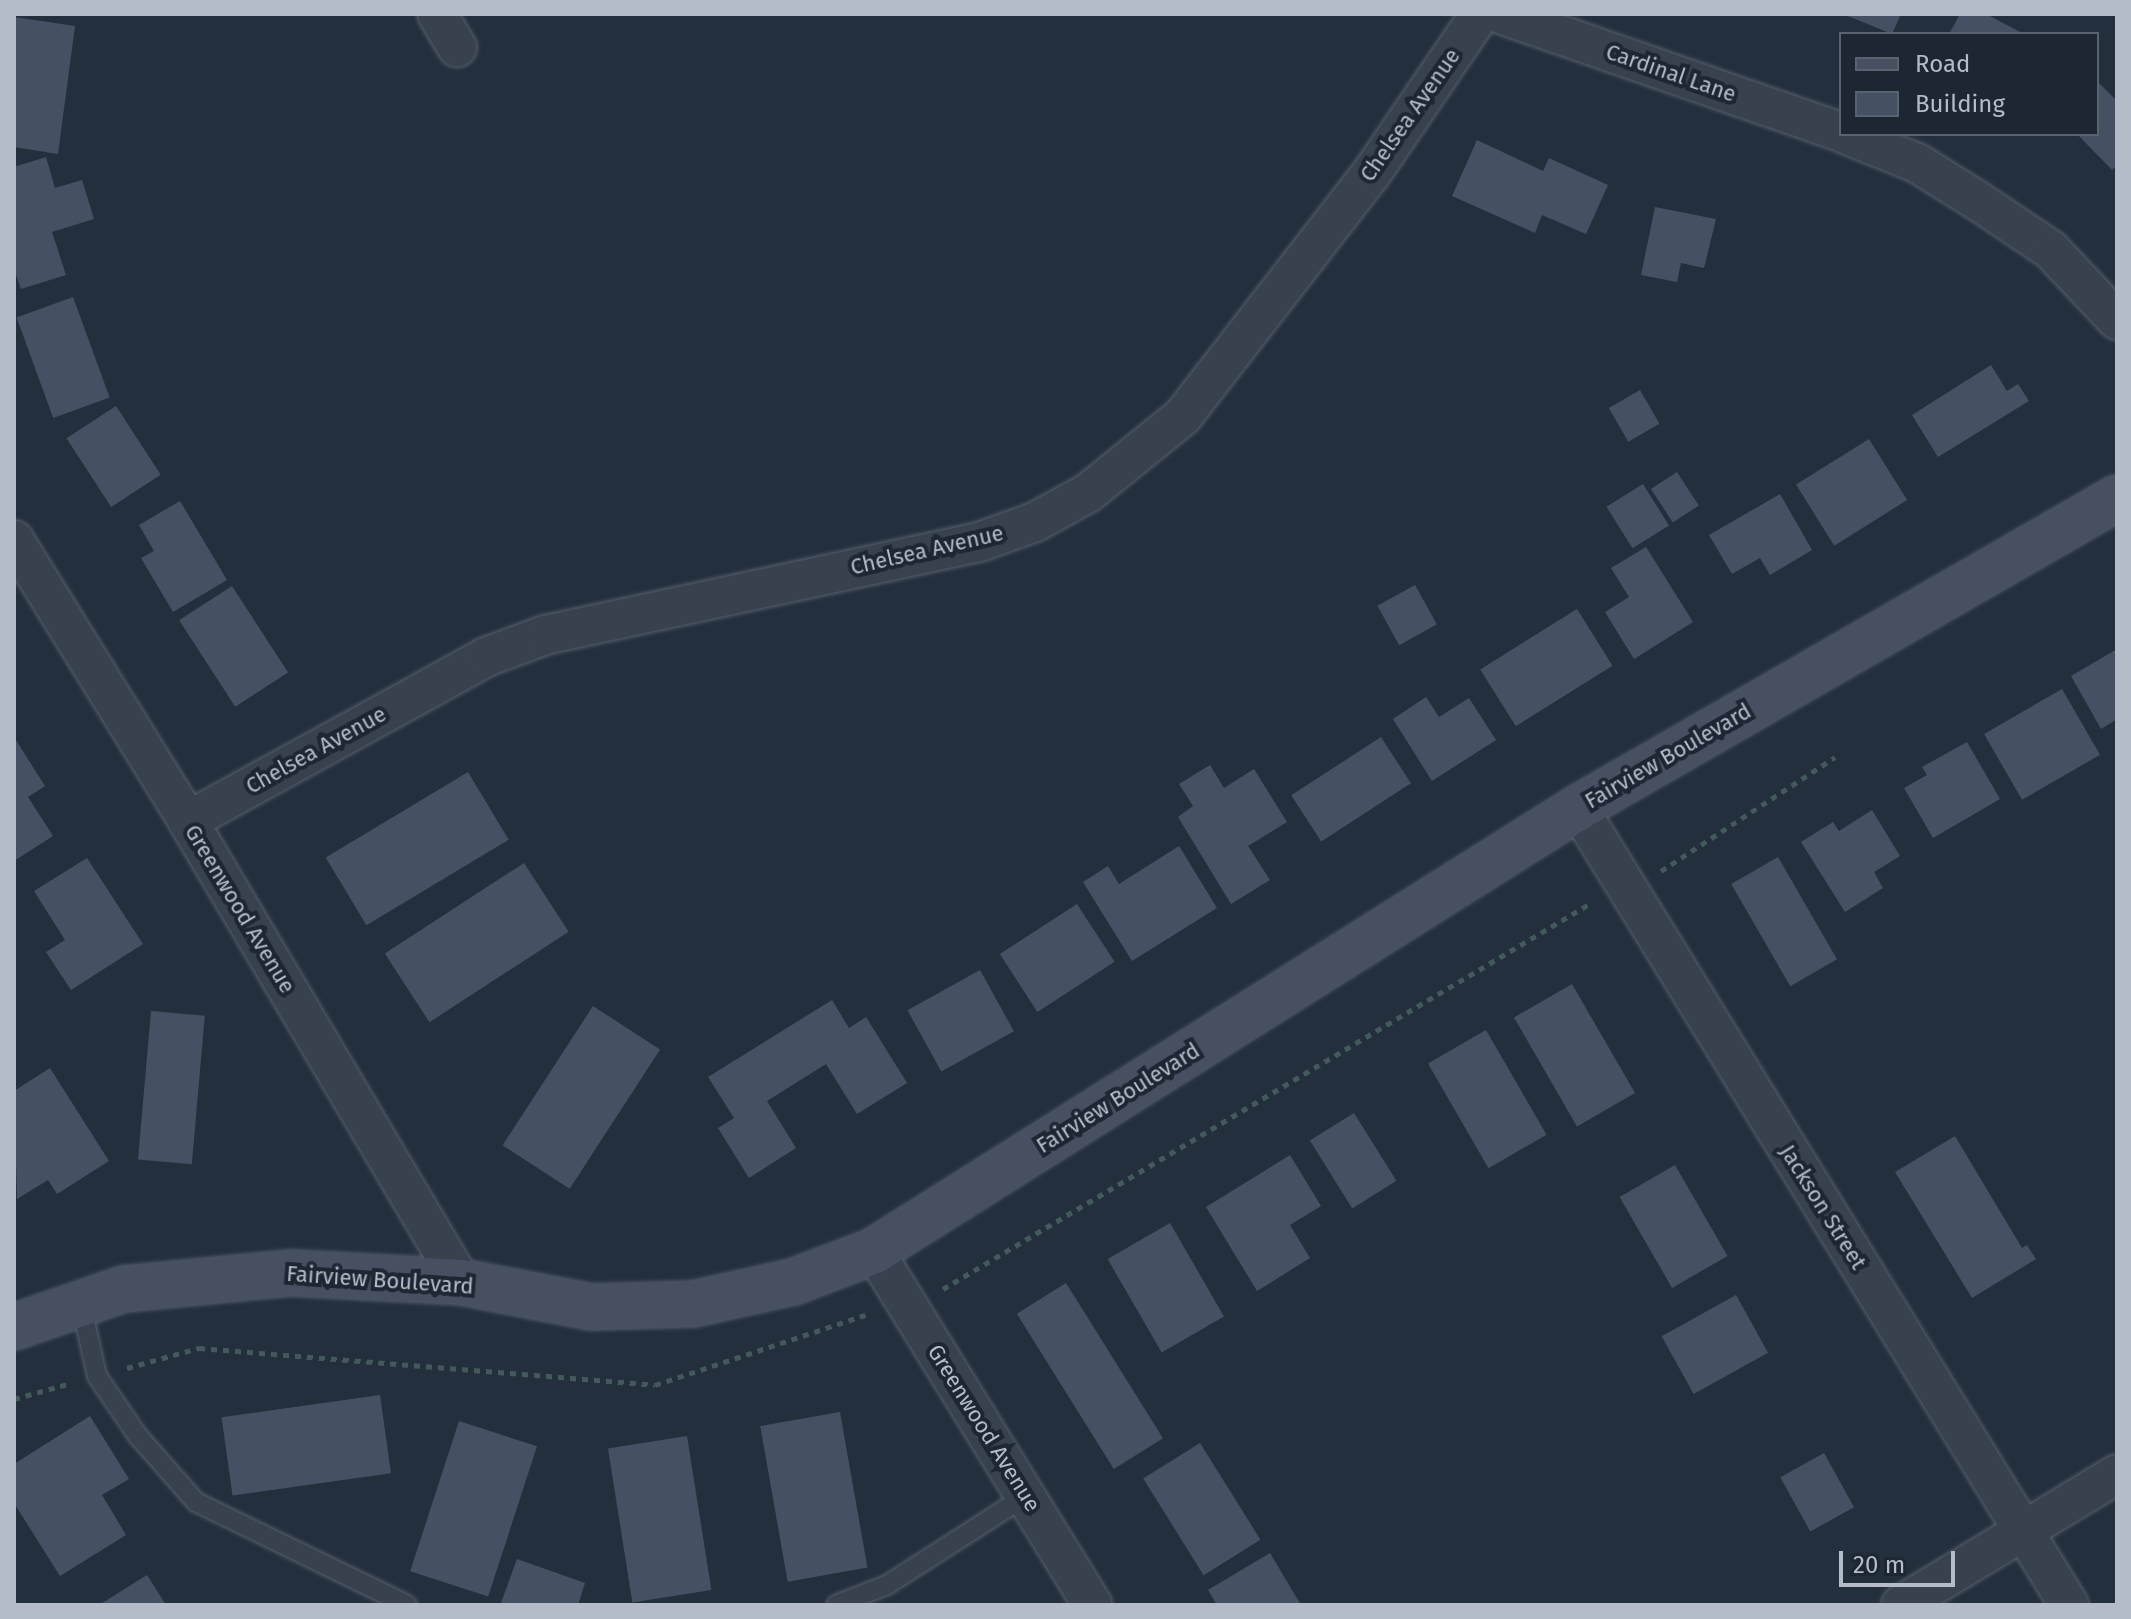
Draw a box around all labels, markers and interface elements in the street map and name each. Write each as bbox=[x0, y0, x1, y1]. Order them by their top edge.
legend bbox=[1839, 32, 2099, 136]
street label: Cardinal Lane bbox=[1603, 38, 1739, 108]
street label: Chelsea Avenue bbox=[1354, 43, 1466, 187]
text: Road bbox=[1915, 50, 1970, 78]
text: Building bbox=[1915, 90, 2005, 118]
street label: Chelsea Avenue bbox=[848, 520, 1006, 580]
street label: Fairview Boulevard bbox=[1580, 698, 1756, 814]
street label: Chelsea Avenue bbox=[241, 701, 391, 799]
street label: Greenwood Avenue bbox=[179, 820, 301, 998]
street label: Fairview Boulevard bbox=[1032, 1037, 1204, 1159]
street label: Jackson Street bbox=[1774, 1140, 1872, 1274]
street label: Fairview Boulevard bbox=[286, 1260, 474, 1300]
street label: Greenwood Avenue bbox=[922, 1340, 1046, 1516]
scale bar bbox=[1843, 1535, 1959, 1585]
text: 20 m bbox=[1853, 1551, 1905, 1579]

